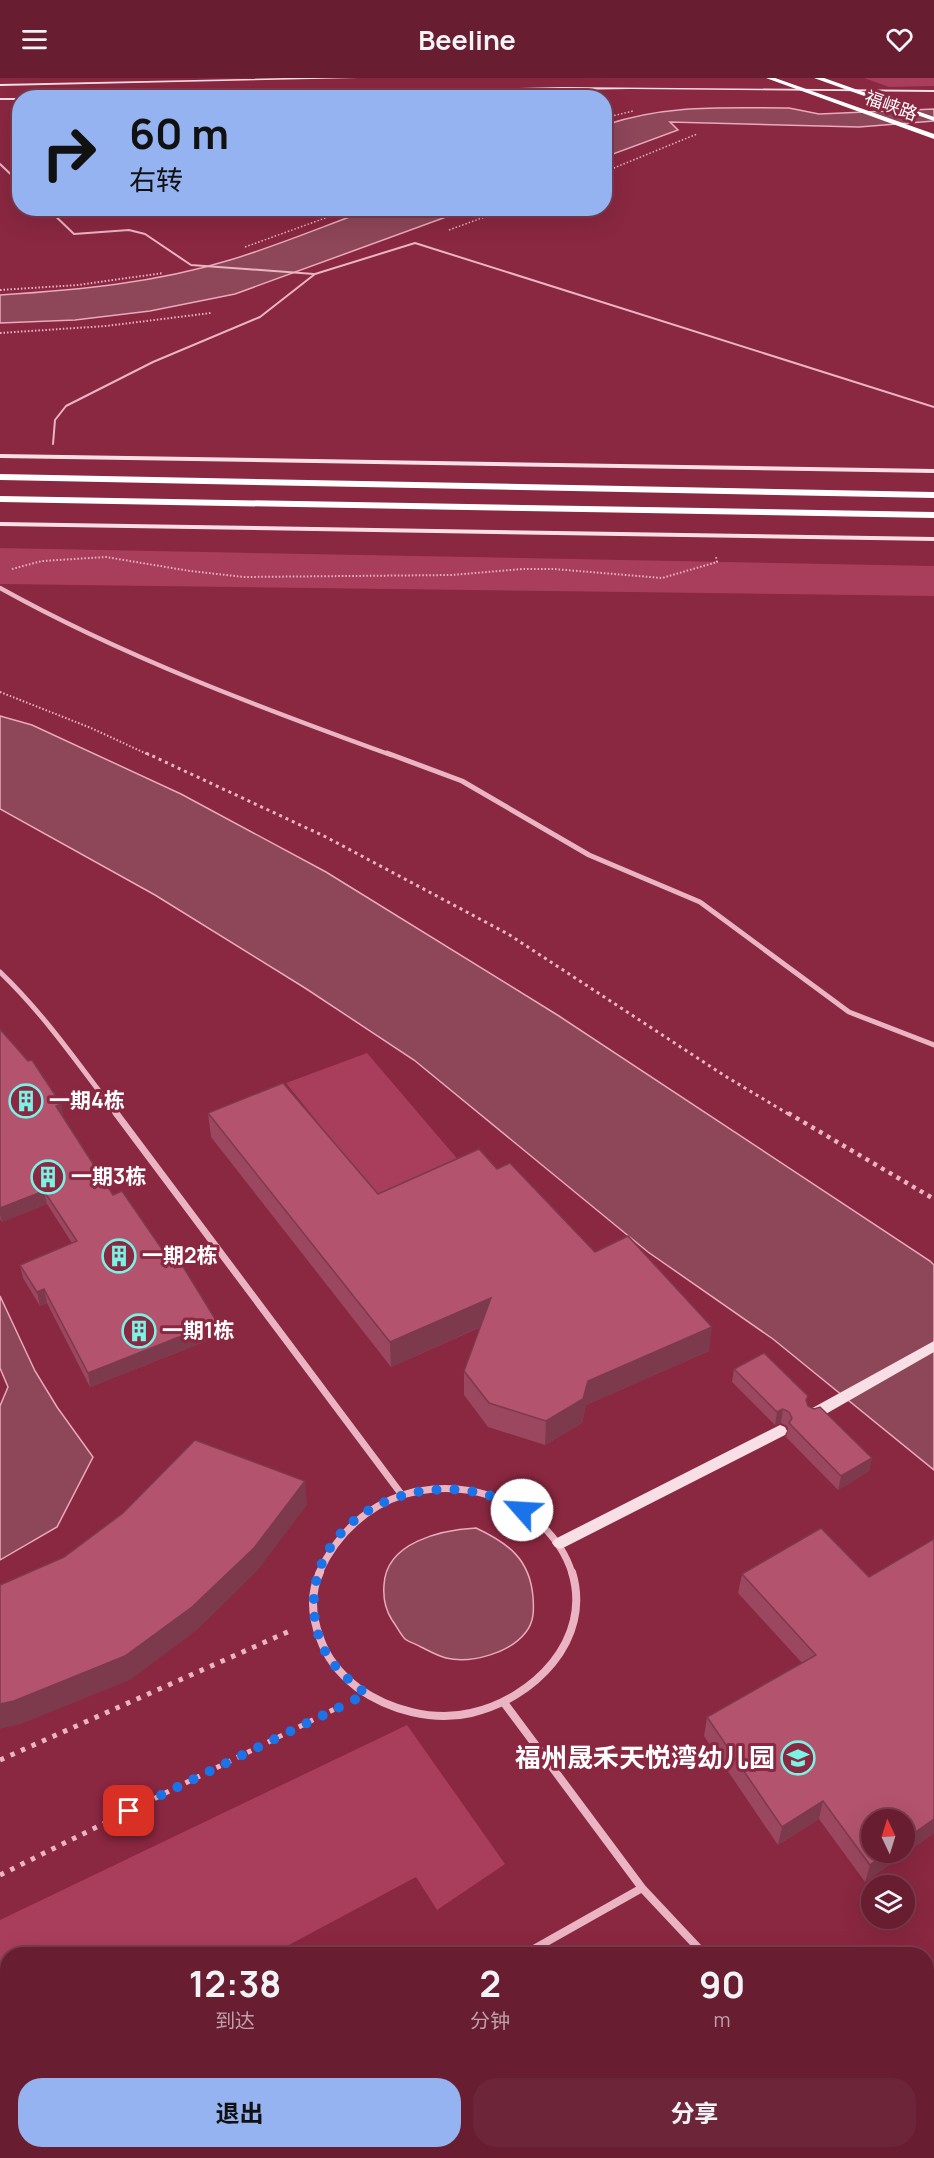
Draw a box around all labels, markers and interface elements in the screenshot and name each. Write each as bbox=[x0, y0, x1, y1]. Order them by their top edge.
text: Beeline bbox=[418, 21, 516, 58]
icon: menu bbox=[18, 23, 51, 56]
icon: heart bbox=[883, 23, 916, 56]
street label: 福峡路 bbox=[862, 85, 921, 126]
text: 60 m bbox=[129, 104, 229, 162]
icon: right bbox=[30, 114, 108, 192]
text: 右转 bbox=[129, 161, 183, 198]
building icon: 一期4栋 bbox=[8, 1083, 44, 1119]
place label: 一期4栋 bbox=[49, 1086, 125, 1114]
building icon: 一期3栋 bbox=[30, 1159, 66, 1195]
place label: 一期3栋 bbox=[71, 1162, 146, 1190]
building icon: 一期2栋 bbox=[101, 1238, 137, 1274]
place label: 一期2栋 bbox=[142, 1241, 218, 1269]
building icon: 一期1栋 bbox=[121, 1313, 157, 1349]
place label: 一期1栋 bbox=[162, 1316, 234, 1344]
position arrow bbox=[490, 1478, 554, 1542]
place label: 福州晟禾天悦湾幼儿园 bbox=[515, 1739, 775, 1775]
school or university icon: 福州晟禾天悦湾幼儿园 bbox=[780, 1740, 816, 1776]
pin bbox=[103, 1785, 154, 1836]
icon: arrive bbox=[112, 1794, 145, 1827]
north arrow bbox=[861, 1809, 915, 1863]
map controls bbox=[861, 1809, 915, 1929]
button: layers bbox=[861, 1875, 915, 1929]
text: 12:38 bbox=[189, 1959, 281, 2008]
text: 2 bbox=[479, 1959, 501, 2008]
text: 90 bbox=[699, 1960, 745, 2009]
text: m bbox=[714, 2006, 731, 2033]
text: 到达 bbox=[215, 2007, 255, 2034]
text: 分钟 bbox=[470, 2007, 510, 2034]
button: 退出 bbox=[18, 2078, 461, 2147]
button: 分享 bbox=[473, 2078, 916, 2147]

